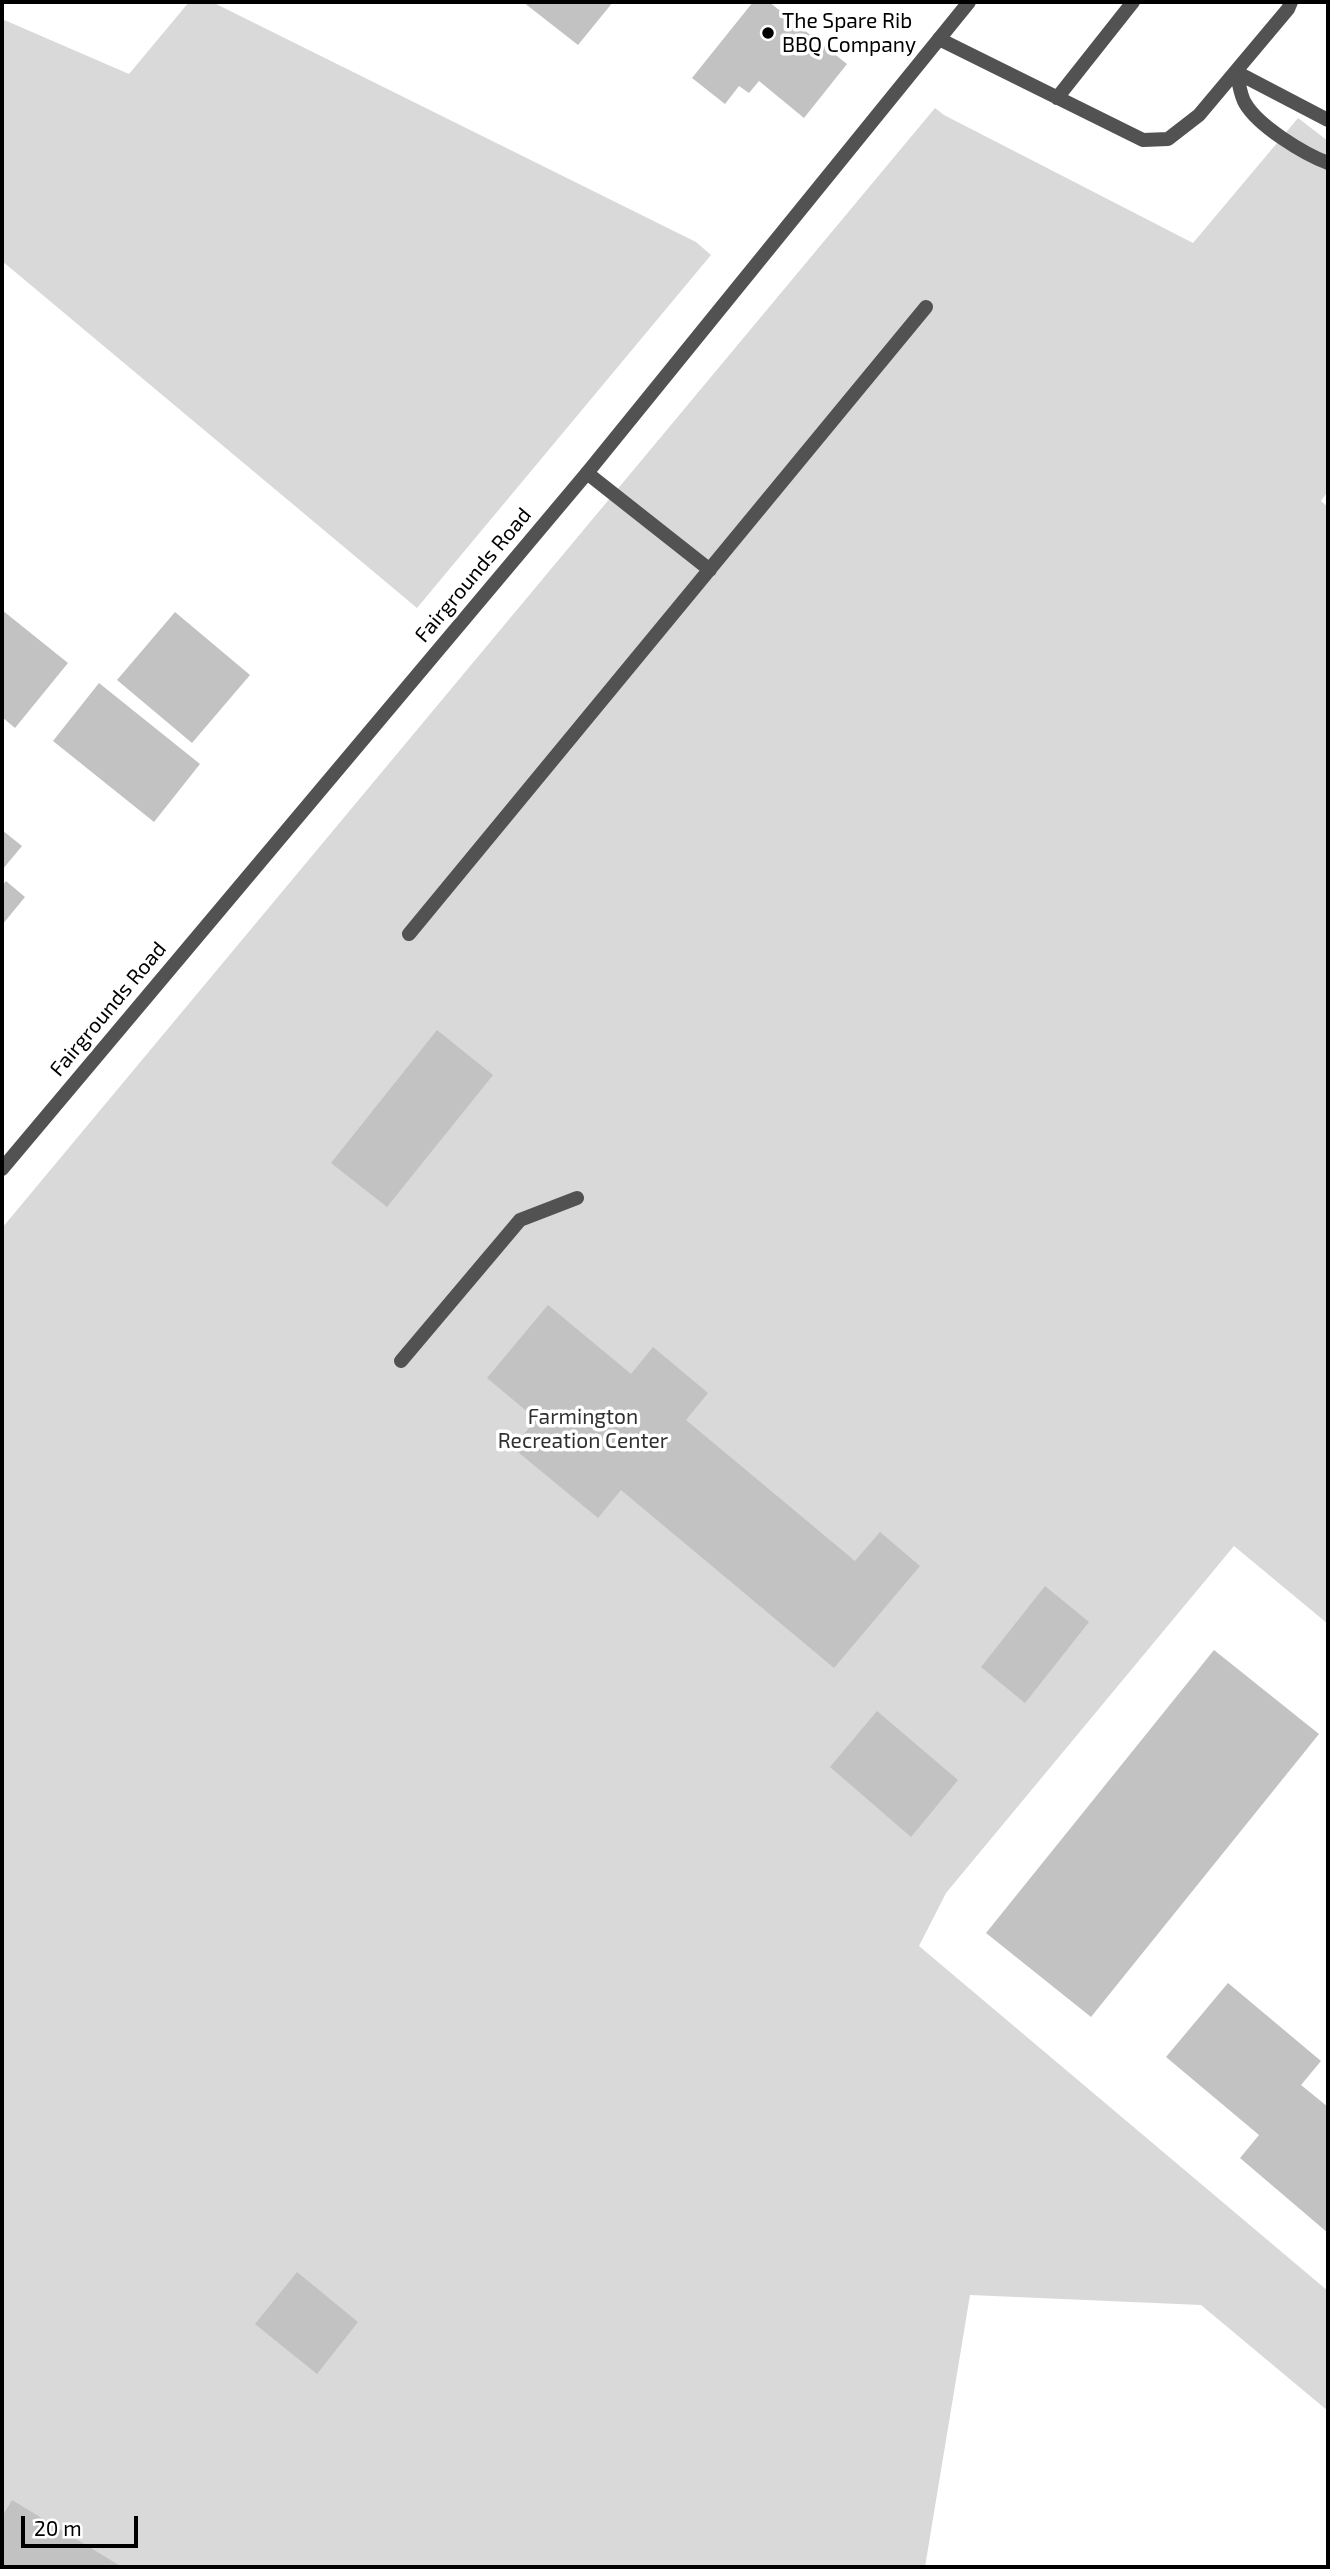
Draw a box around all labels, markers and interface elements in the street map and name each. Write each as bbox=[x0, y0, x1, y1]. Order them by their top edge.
place label: The Spare Rib BBQ Company bbox=[782, 8, 916, 58]
marker: The Spare Rib BBQ Company bbox=[760, 25, 776, 41]
street label: Fairgrounds Road bbox=[409, 503, 537, 647]
street label: Fairgrounds Road bbox=[44, 937, 172, 1081]
park label: Farmington Recreation Center bbox=[498, 1404, 668, 1454]
scale bar bbox=[24, 2502, 142, 2546]
text: 20 m bbox=[34, 2515, 82, 2540]

